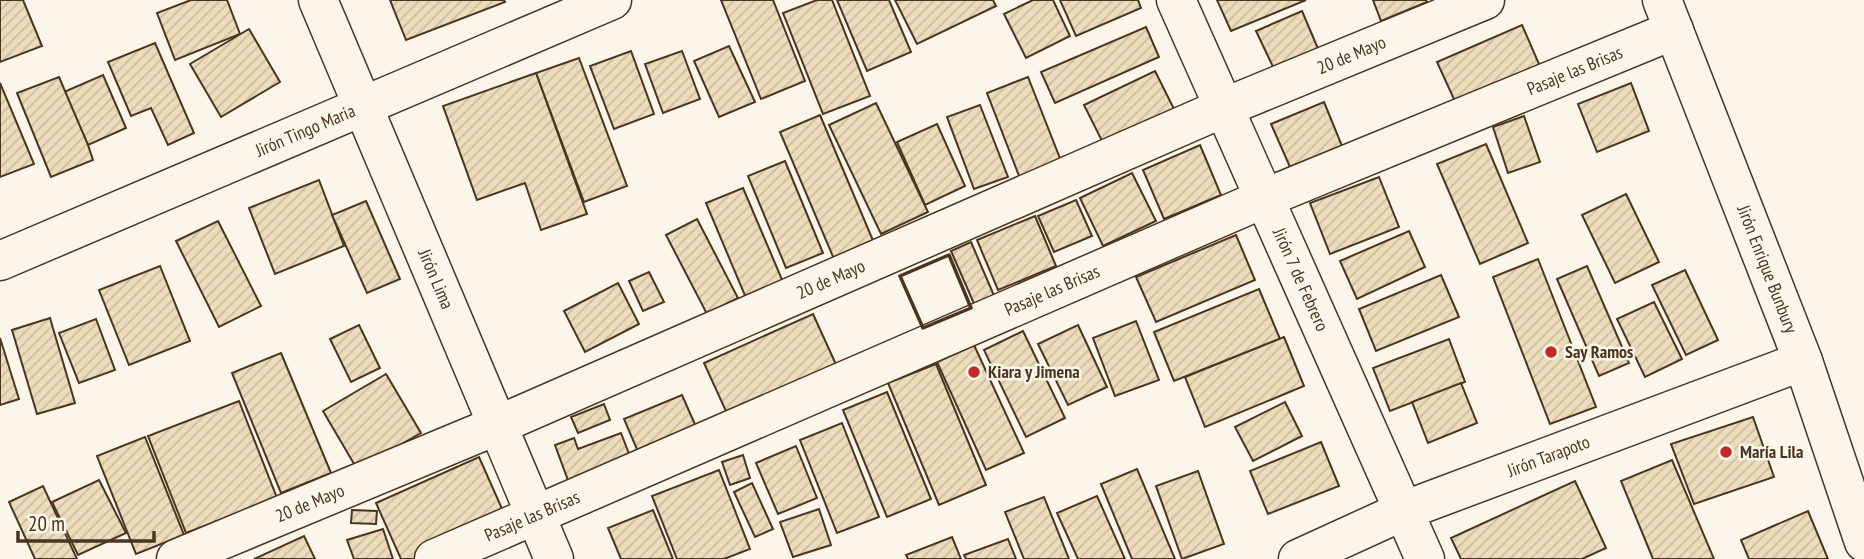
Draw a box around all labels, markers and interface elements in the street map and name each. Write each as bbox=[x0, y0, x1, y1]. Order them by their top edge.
street label: 20 de Mayo bbox=[1313, 30, 1389, 79]
street label: Pasaje las Brisas bbox=[1523, 40, 1626, 100]
street label: Jirón Tingo Maria bbox=[251, 99, 359, 162]
street label: Jirón Enrique Bunbury bbox=[1732, 201, 1803, 337]
street label: Jirón 7 de Febrero bbox=[1268, 223, 1334, 335]
street label: Jirón Lima bbox=[413, 245, 459, 312]
street label: 20 de Mayo bbox=[793, 254, 869, 304]
street label: Pasaje las Brisas bbox=[1001, 259, 1103, 321]
place label: Say Ramos bbox=[1565, 340, 1633, 363]
marker: Say Ramos bbox=[1543, 344, 1559, 360]
place label: Kiara y Jimena bbox=[988, 360, 1080, 383]
marker: Kiara y Jimena bbox=[966, 364, 982, 380]
street label: Jirón Tarapoto bbox=[1503, 430, 1593, 482]
place label: María Lila bbox=[1740, 440, 1803, 463]
marker: María Lila bbox=[1718, 444, 1734, 460]
street label: 20 de Mayo bbox=[272, 478, 348, 527]
street label: Pasaje las Brisas bbox=[481, 485, 583, 547]
scale bar bbox=[18, 500, 154, 544]
text: 20 m bbox=[28, 510, 65, 537]

